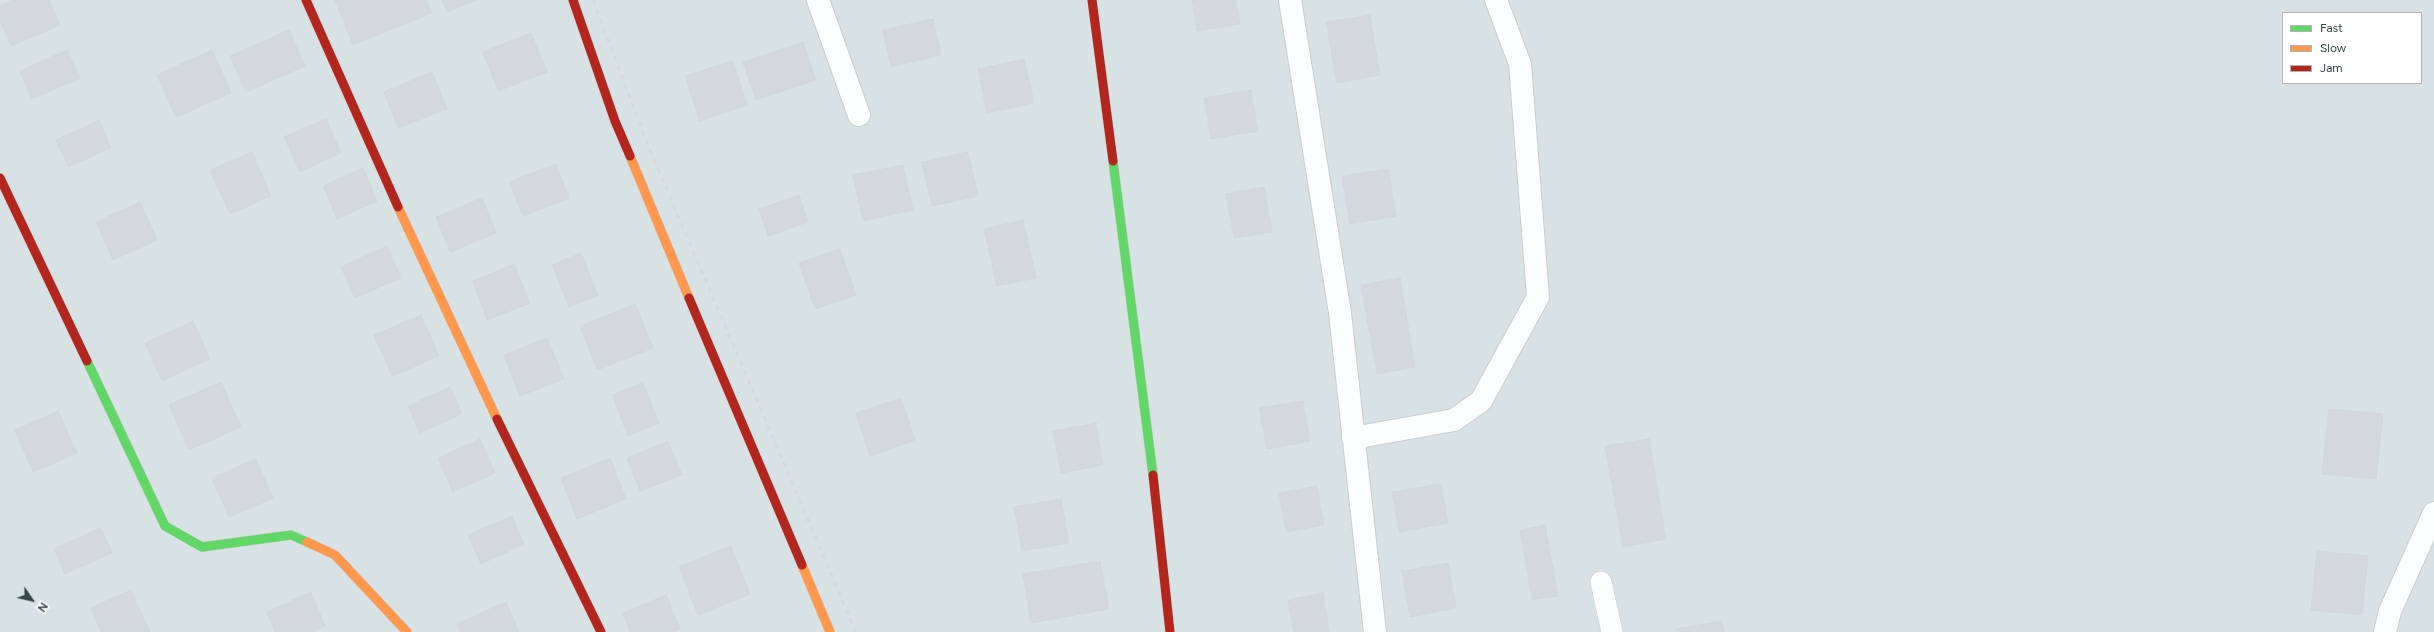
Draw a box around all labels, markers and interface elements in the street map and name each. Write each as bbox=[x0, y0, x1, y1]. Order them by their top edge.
legend bbox=[2282, 12, 2422, 84]
text: Fast bbox=[2320, 21, 2343, 35]
text: Slow bbox=[2320, 41, 2346, 55]
text: Jam bbox=[2320, 61, 2343, 75]
north arrow bbox=[12, 580, 52, 620]
text: N bbox=[35, 600, 50, 614]

